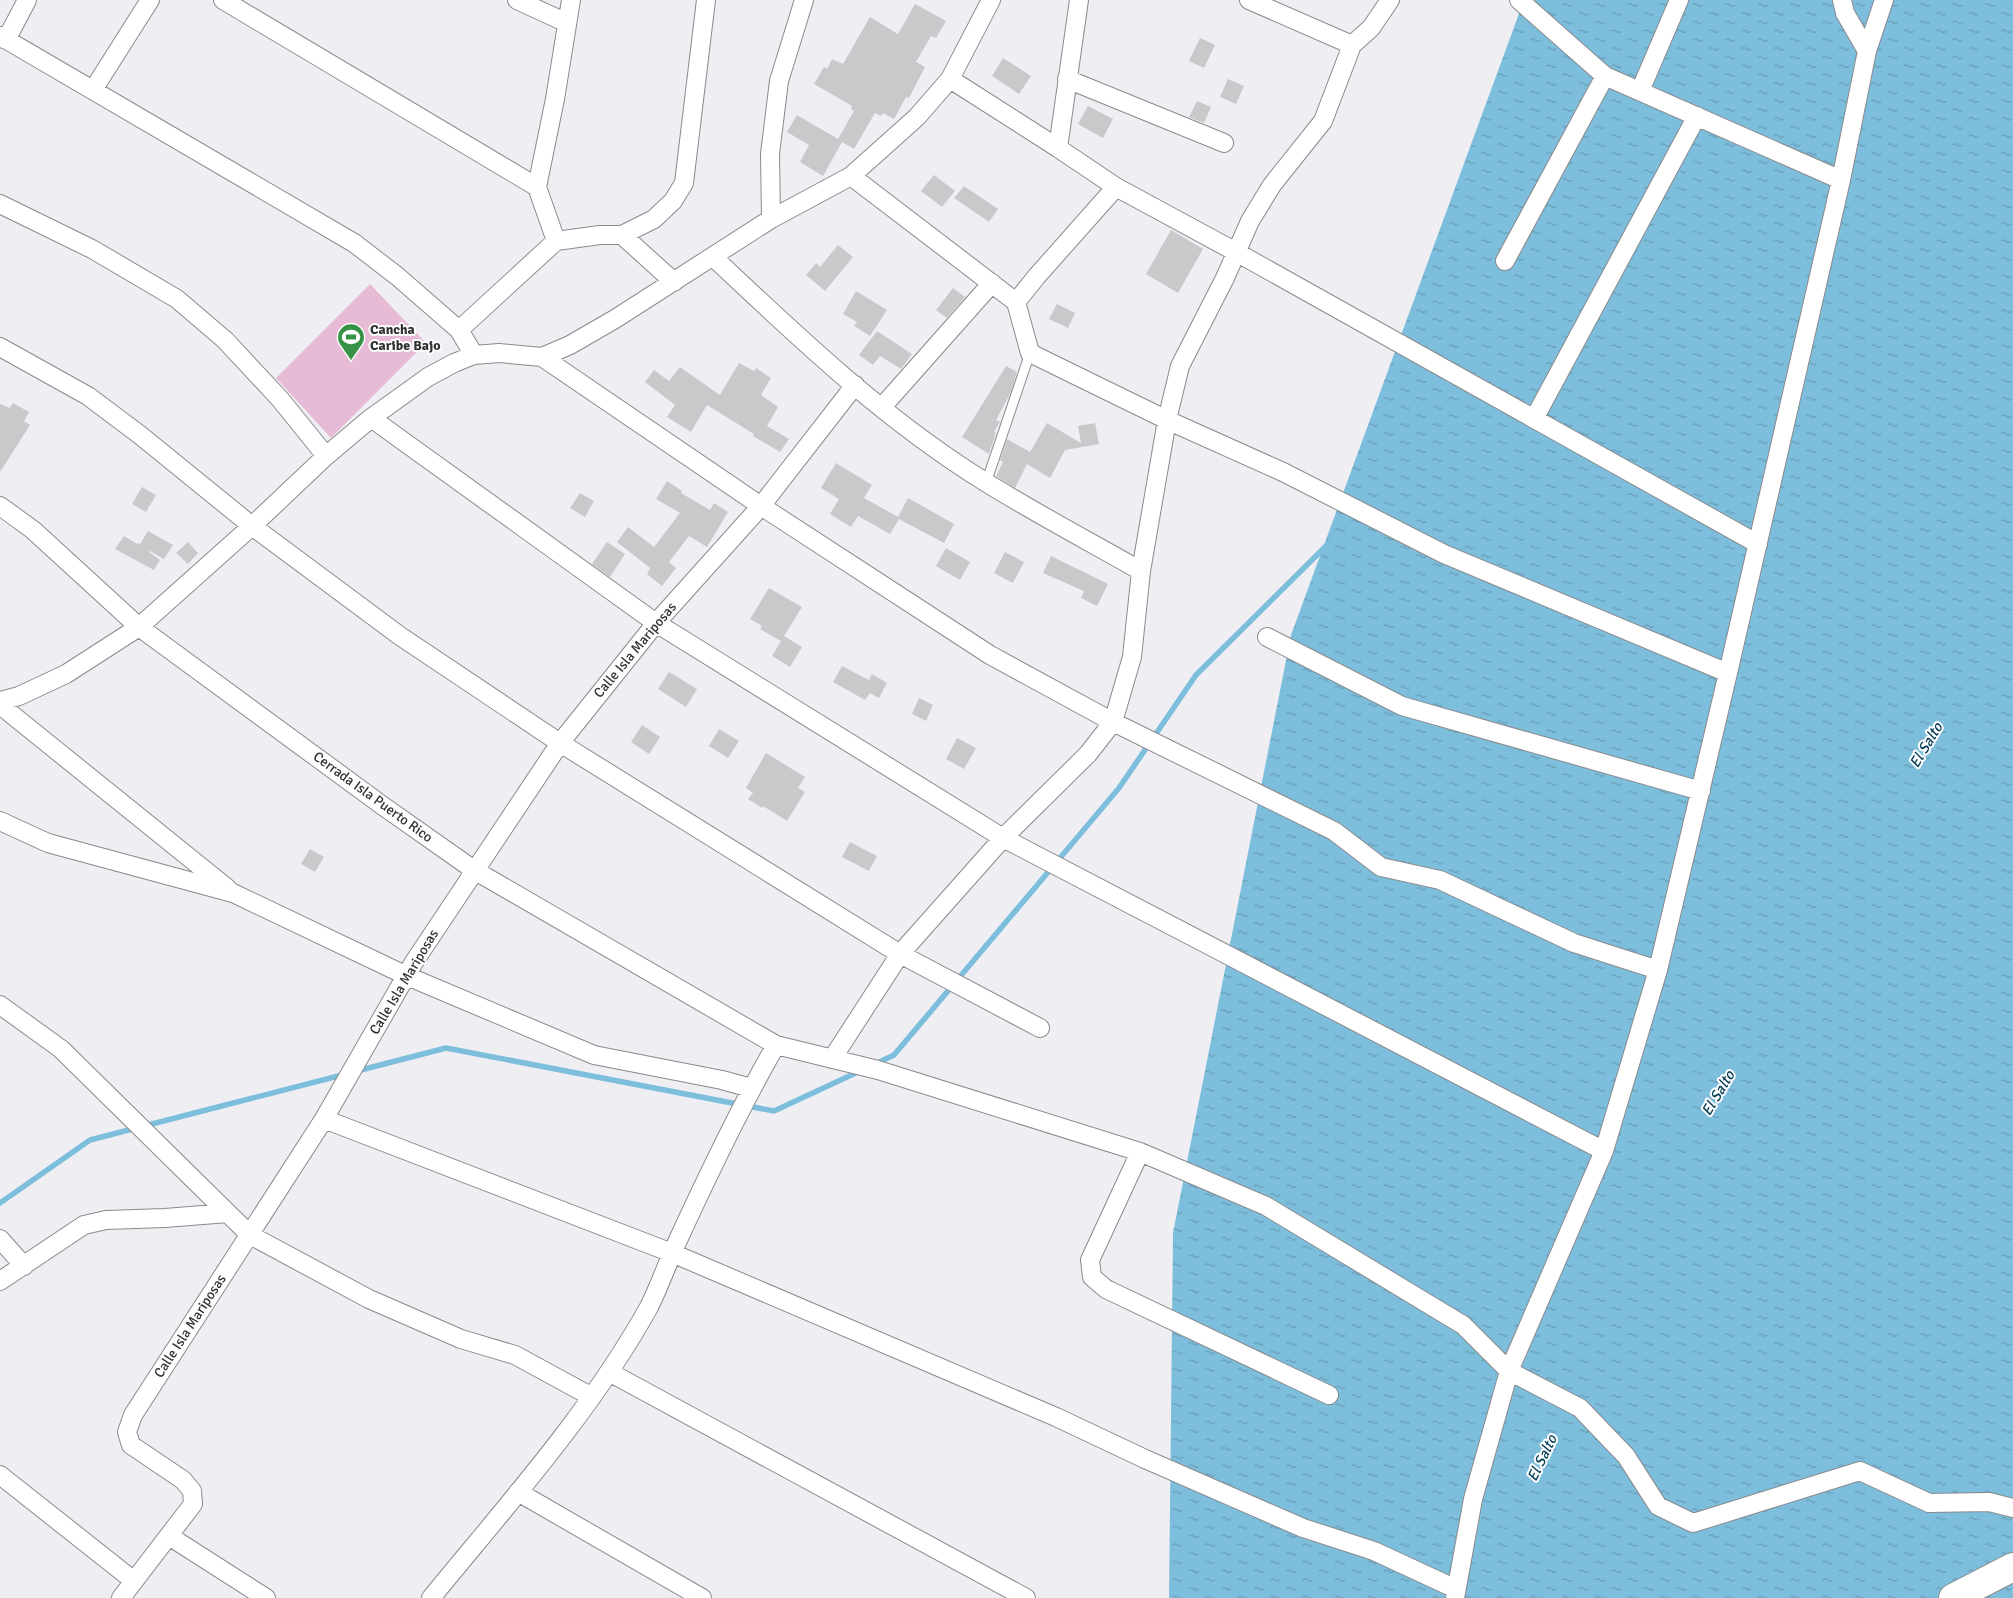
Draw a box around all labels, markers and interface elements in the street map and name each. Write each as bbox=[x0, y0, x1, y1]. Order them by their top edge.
place label: Cancha Caribe Bajo bbox=[370, 321, 441, 354]
sports icon: Cancha Caribe Bajo bbox=[336, 322, 366, 361]
street label: Calle Isla Mariposas bbox=[590, 599, 680, 701]
water label: El Salto bbox=[1906, 718, 1947, 771]
street label: Cerrada Isla Puerto Rico bbox=[310, 748, 436, 846]
street label: Calle Isla Mariposas bbox=[366, 926, 442, 1038]
water label: El Salto bbox=[1698, 1066, 1739, 1119]
street label: Calle Isla Mariposas bbox=[150, 1271, 230, 1381]
water label: El Salto bbox=[1523, 1431, 1561, 1484]

